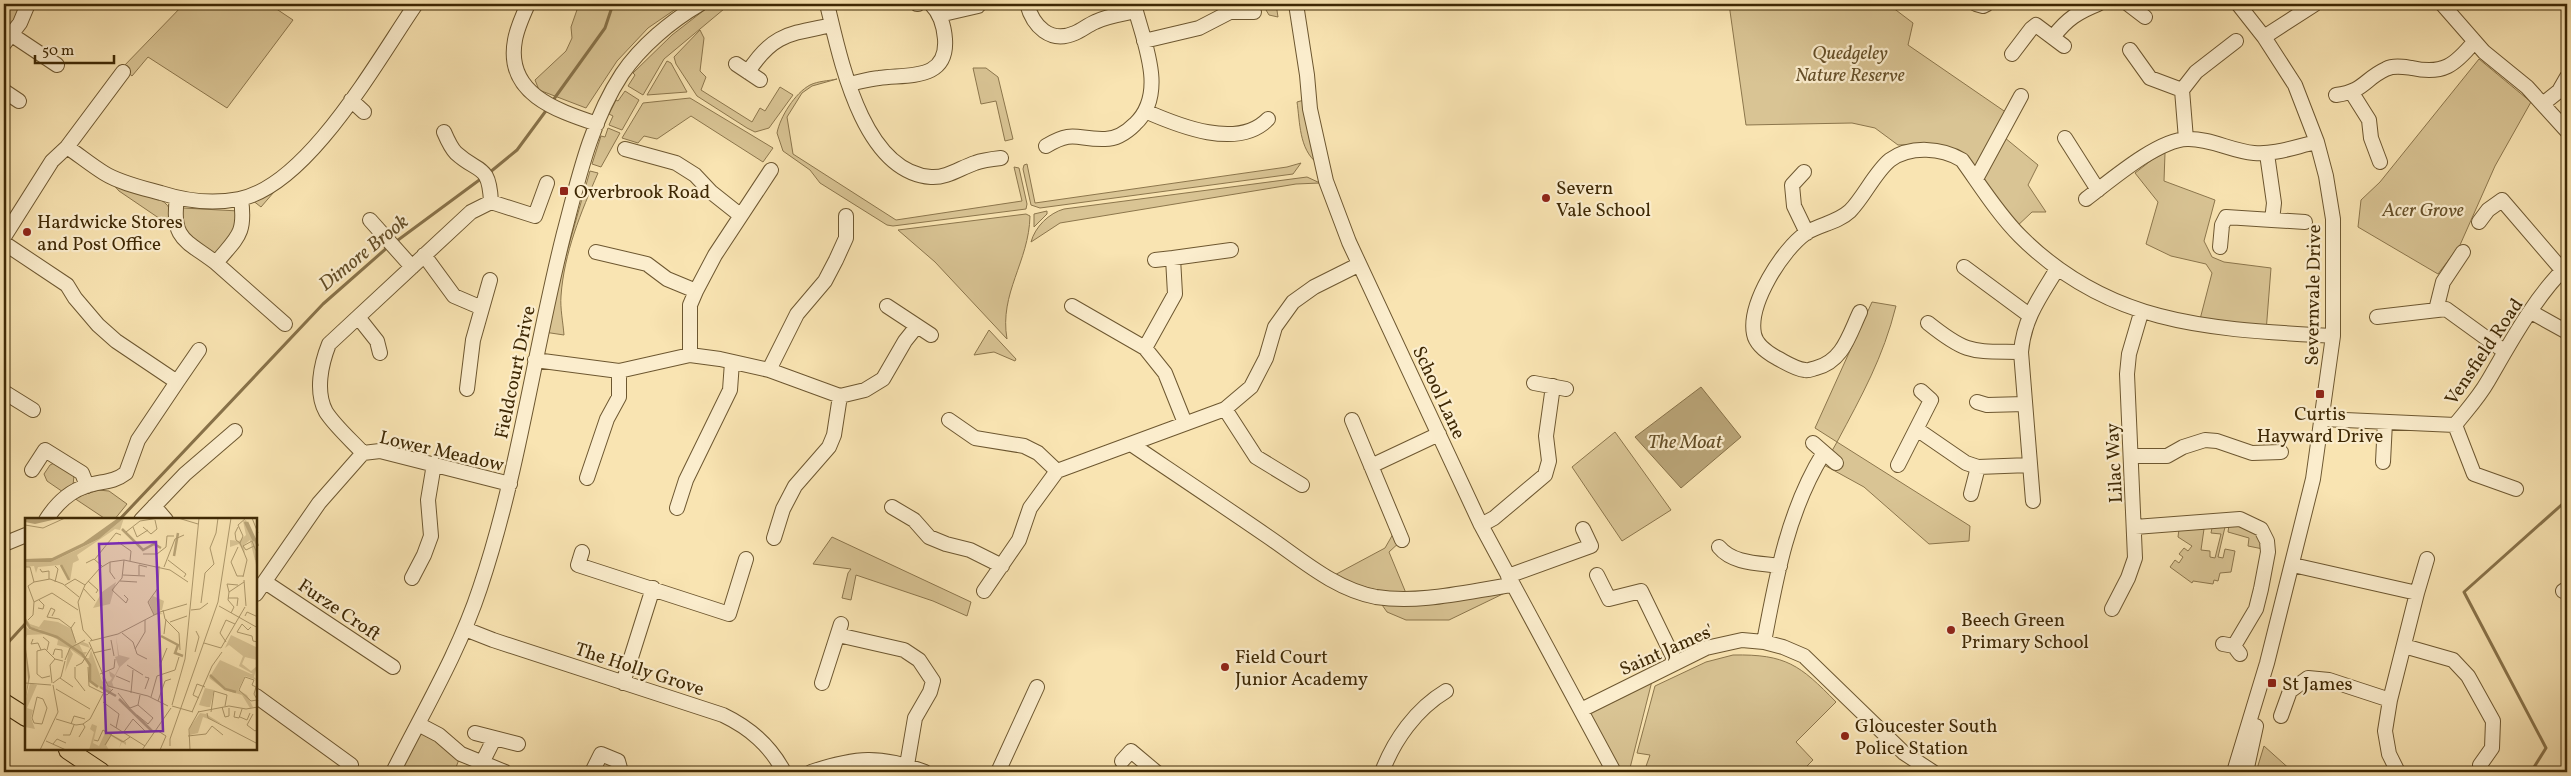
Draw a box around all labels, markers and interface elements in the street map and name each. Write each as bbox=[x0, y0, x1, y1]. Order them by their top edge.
scale bar bbox=[35, 32, 114, 64]
text: 50 m bbox=[42, 41, 74, 62]
park label: Quedgeley Nature Reserve bbox=[1795, 41, 1905, 89]
place label: Severn Vale School bbox=[1556, 176, 1651, 224]
place label: Overbrook Road bbox=[574, 180, 710, 206]
marker: Overbrook Road bbox=[558, 185, 570, 197]
marker: Severn Vale School bbox=[1540, 192, 1552, 204]
park label: Acer Grove bbox=[2381, 198, 2464, 224]
water label: Dimore Brook bbox=[313, 209, 415, 299]
place label: Hardwicke Stores and Post Office bbox=[37, 210, 183, 258]
street label: Severnvale Drive bbox=[2300, 224, 2328, 366]
marker: Hardwicke Stores and Post Office bbox=[21, 226, 33, 238]
street label: Vensfield Road bbox=[2439, 294, 2530, 411]
street label: Fieldcourt Drive bbox=[489, 304, 543, 441]
street label: School Lane bbox=[1405, 342, 1471, 444]
marker: Curtis Hayward Drive bbox=[2314, 388, 2326, 400]
place label: Curtis Hayward Drive bbox=[2257, 402, 2383, 450]
street label: Lilac Way bbox=[2100, 422, 2130, 504]
street label: Lower Meadow bbox=[377, 425, 507, 479]
water label: The Moat bbox=[1648, 429, 1723, 457]
inset map bbox=[25, 518, 258, 751]
street label: Furze Croft bbox=[292, 573, 385, 648]
place label: Beech Green Primary School bbox=[1961, 608, 2089, 656]
street label: Saint James' bbox=[1616, 619, 1718, 683]
marker: Beech Green Primary School bbox=[1945, 624, 1957, 636]
street label: The Holly Grove bbox=[571, 637, 707, 703]
place label: Field Court Junior Academy bbox=[1235, 645, 1368, 693]
marker: Field Court Junior Academy bbox=[1219, 661, 1231, 673]
place label: St James bbox=[2282, 672, 2353, 698]
marker: St James bbox=[2266, 677, 2278, 689]
place label: Gloucester South Police Station bbox=[1855, 714, 1998, 762]
marker: Gloucester South Police Station bbox=[1839, 730, 1851, 742]

